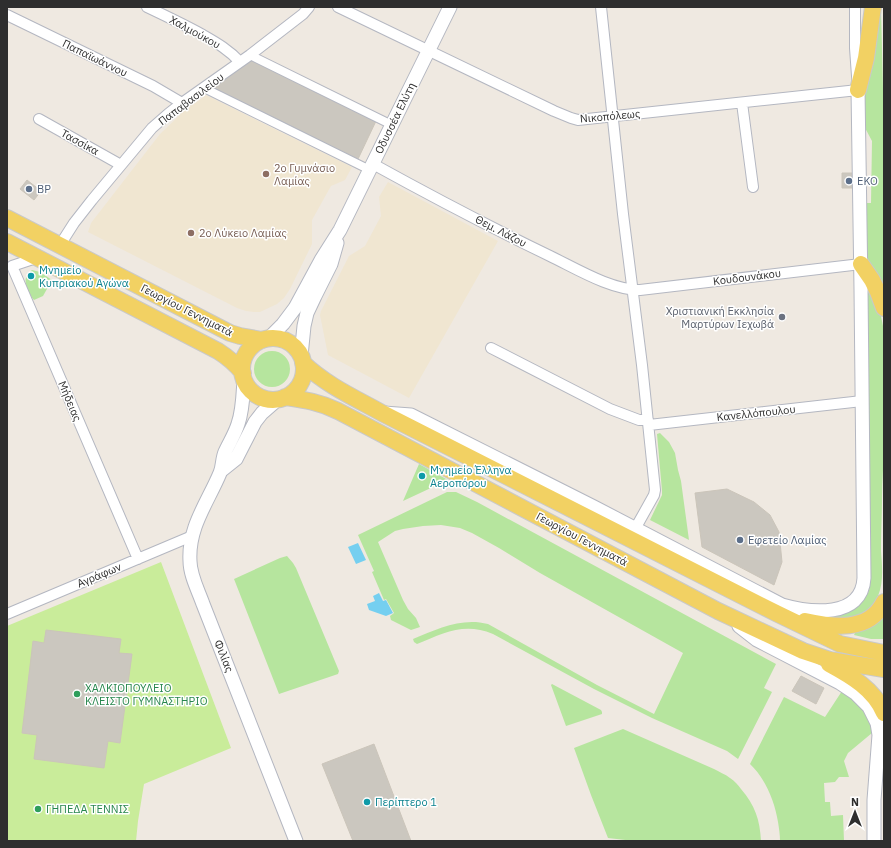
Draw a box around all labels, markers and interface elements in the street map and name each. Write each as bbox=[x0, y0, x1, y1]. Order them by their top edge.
street label: Χαλμούκου bbox=[167, 12, 223, 52]
street label: Παπαϊωάννου bbox=[60, 36, 130, 80]
street label: Παπαβασιλείου bbox=[155, 70, 227, 128]
street label: Οδυσσέα Ελύτη bbox=[372, 80, 418, 156]
street label: Νικοπόλεως bbox=[579, 106, 641, 126]
street label: Τασσίκα bbox=[59, 126, 101, 158]
place label: 2ο Γυμνάσιο Λαμίας bbox=[274, 161, 335, 188]
marker: 2ο Γυμνάσιο Λαμίας bbox=[261, 169, 271, 179]
place label: EKO bbox=[857, 174, 878, 188]
marker: EKO bbox=[844, 176, 854, 186]
place label: BP bbox=[37, 182, 51, 196]
marker: BP bbox=[24, 184, 34, 194]
street label: Θεμ. Λάζου bbox=[473, 212, 529, 250]
place label: 2ο Λύκειο Λαμίας bbox=[199, 226, 287, 240]
marker: 2ο Λύκειο Λαμίας bbox=[186, 228, 196, 238]
place label: Μνημείο Κυπριακού Αγώνα bbox=[39, 263, 129, 290]
street label: Κουδουνάκου bbox=[712, 266, 782, 288]
marker: Μνημείο Κυπριακού Αγώνα bbox=[26, 271, 36, 281]
street label: Γεωργίου Γεννηματά bbox=[139, 281, 235, 339]
place label: Χριστιανική Εκκλησία Μαρτύρων Ιεχωβά bbox=[666, 304, 774, 331]
marker: Χριστιανική Εκκλησία Μαρτύρων Ιεχωβά bbox=[777, 312, 787, 322]
street label: Μήδειας bbox=[55, 379, 85, 423]
street label: Κανελλόπουλου bbox=[716, 402, 796, 424]
place label: Μνημείο Έλληνα Αεροπόρου bbox=[430, 463, 512, 490]
marker: Μνημείο Έλληνα Αεροπόρου bbox=[417, 471, 427, 481]
street label: Γεωργίου Γεννηματά bbox=[534, 509, 630, 569]
place label: Εφετείο Λαμίας bbox=[748, 533, 827, 547]
marker: Εφετείο Λαμίας bbox=[735, 535, 745, 545]
street label: Αγράφων bbox=[75, 559, 124, 591]
street label: Φιλίας bbox=[211, 638, 237, 674]
place label: ΧΑΛΚΙΟΠΟΥΛΕΙΟ ΚΛΕΙΣΤΟ ΓΥΜΝΑΣΤΗΡΙΟ bbox=[85, 681, 208, 708]
marker: ΧΑΛΚΙΟΠΟΥΛΕΙΟ ΚΛΕΙΣΤΟ ΓΥΜΝΑΣΤΗΡΙΟ bbox=[72, 689, 82, 699]
north arrow bbox=[835, 792, 875, 832]
place label: Περίπτερο 1 bbox=[375, 795, 437, 809]
text: N bbox=[851, 795, 859, 809]
marker: Περίπτερο 1 bbox=[362, 797, 372, 807]
place label: ΓΗΠΕΔΑ ΤΕΝΝΙΣ bbox=[46, 802, 129, 816]
marker: ΓΗΠΕΔΑ ΤΕΝΝΙΣ bbox=[33, 804, 43, 814]

